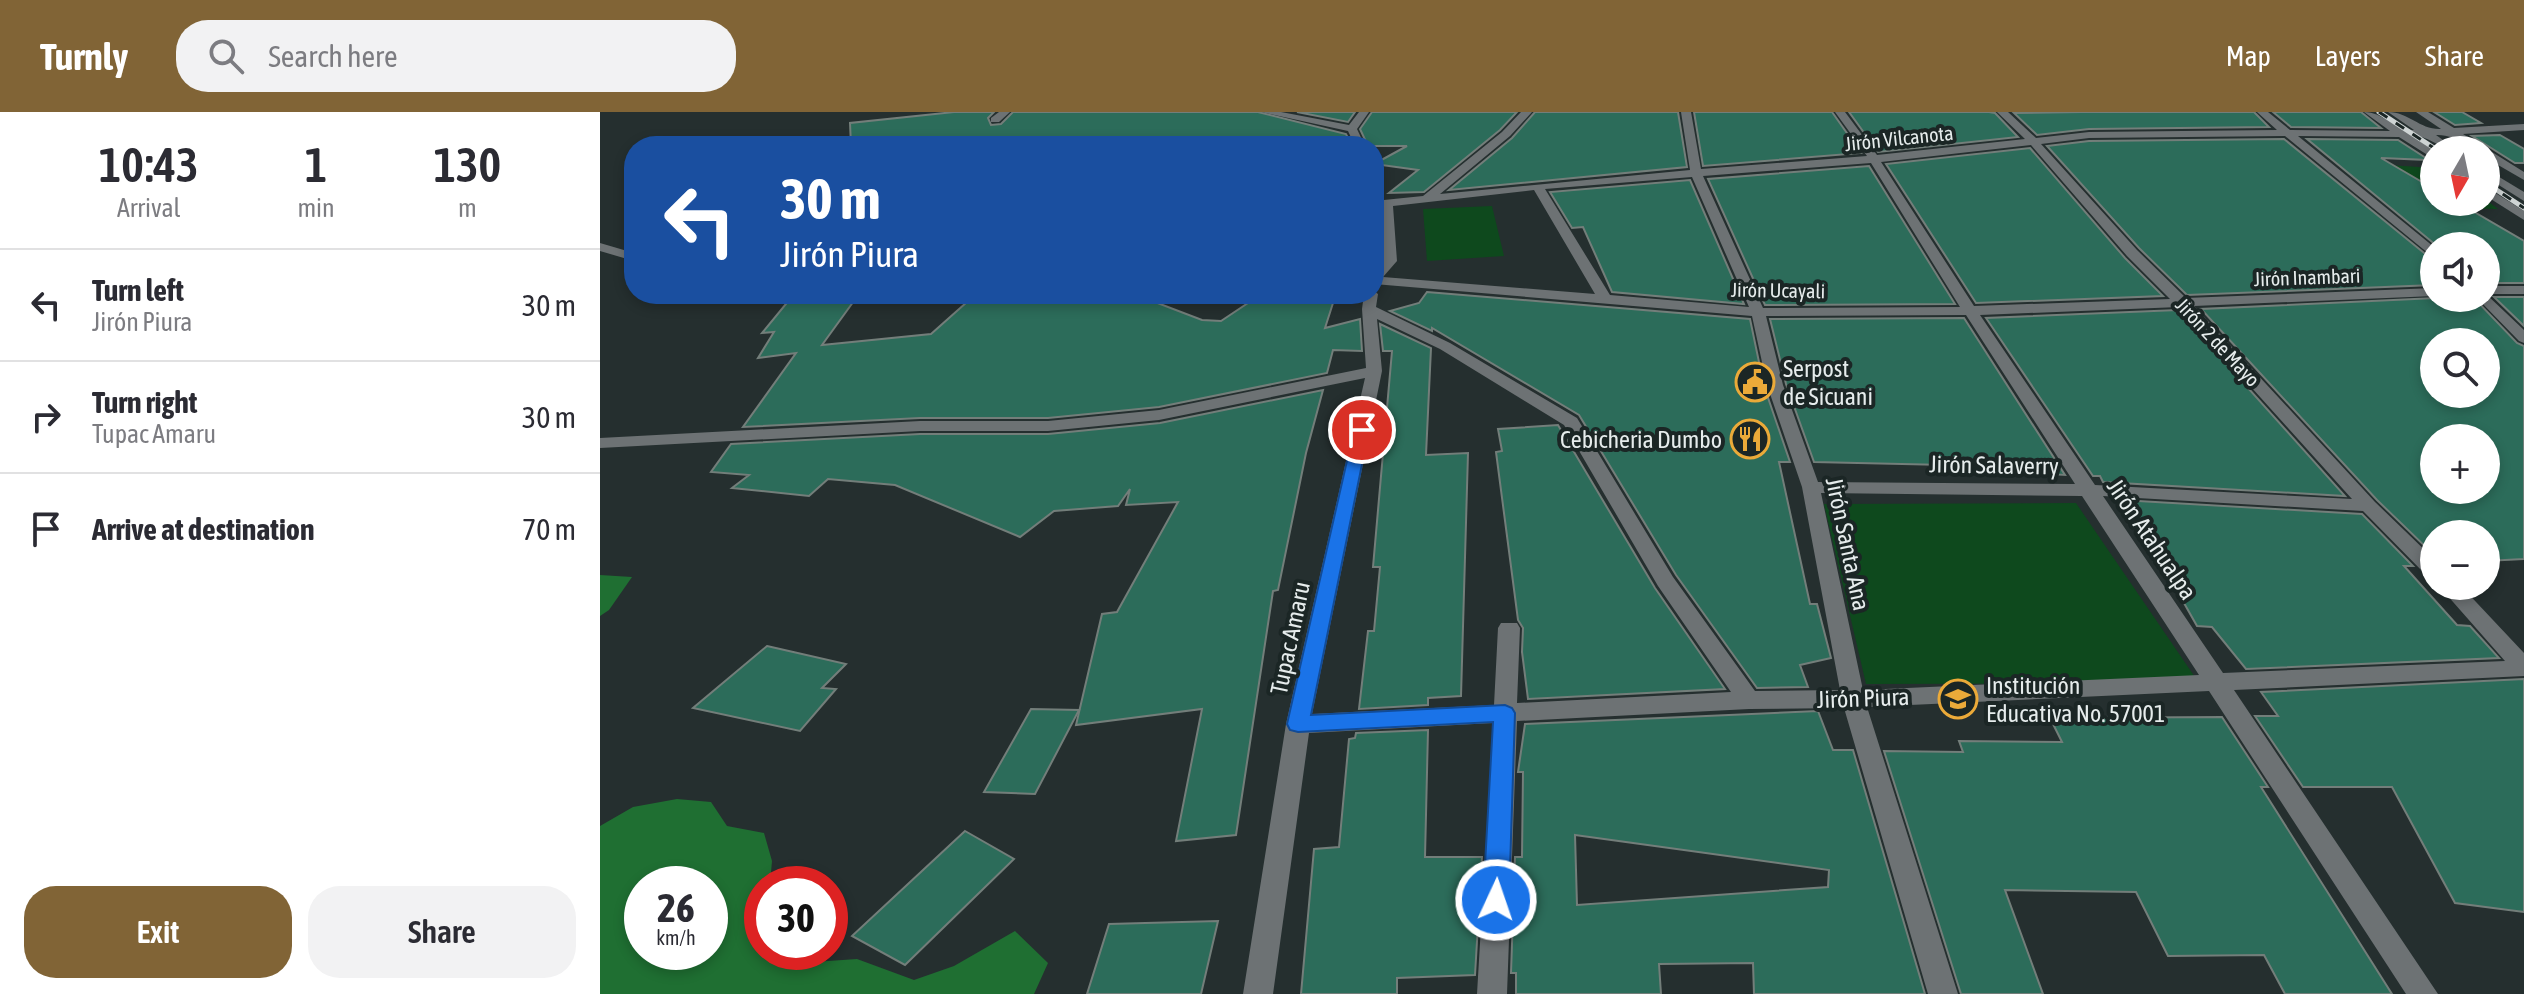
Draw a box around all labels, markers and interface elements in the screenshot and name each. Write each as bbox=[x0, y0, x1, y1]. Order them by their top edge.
search box bbox=[176, 20, 736, 92]
icon: search bbox=[204, 34, 248, 78]
text: Turnly bbox=[40, 35, 128, 78]
text: Search here bbox=[268, 39, 398, 73]
text: Map bbox=[2226, 40, 2271, 72]
text: Layers bbox=[2315, 40, 2381, 72]
text: Share bbox=[2425, 40, 2484, 72]
street label: Jirón Vilcanota bbox=[1844, 121, 1954, 155]
north arrow bbox=[2420, 136, 2500, 216]
map controls bbox=[2420, 136, 2500, 600]
text: 10:43 bbox=[99, 137, 199, 192]
text: 1 bbox=[305, 137, 327, 192]
text: 130 bbox=[434, 137, 501, 192]
text: 30 m bbox=[780, 167, 881, 231]
icon: left bbox=[648, 168, 752, 272]
text: Arrival bbox=[117, 193, 180, 223]
text: min bbox=[297, 193, 335, 223]
text: m bbox=[458, 193, 477, 223]
button: sound bbox=[2420, 232, 2500, 312]
text: Jirón Piura bbox=[780, 233, 919, 275]
street label: Jirón Inambari bbox=[2253, 264, 2361, 290]
text: Turn left bbox=[92, 273, 184, 307]
street label: Jirón Ucayali bbox=[1731, 278, 1825, 302]
icon: left bbox=[24, 283, 68, 327]
text: 30 m bbox=[522, 288, 576, 322]
street label: Jirón 2 de Mayo bbox=[2171, 293, 2265, 391]
text: Jirón Piura bbox=[92, 307, 192, 337]
button: search bbox=[2420, 328, 2500, 408]
place label: Serpost de Sicuani bbox=[1783, 355, 1873, 410]
public building icon: Serpost de Sicuani bbox=[1734, 361, 1776, 403]
text: Turn right bbox=[92, 385, 198, 419]
icon: right bbox=[24, 395, 68, 439]
pin bbox=[1328, 396, 1396, 464]
text: 30 m bbox=[522, 400, 576, 434]
icon: arrive bbox=[1340, 408, 1384, 452]
restaurant icon: Cebicheria Dumbo bbox=[1729, 418, 1771, 460]
text: Tupac Amaru bbox=[92, 419, 216, 449]
button: + bbox=[2420, 424, 2500, 504]
place label: Cebicheria Dumbo bbox=[1560, 426, 1722, 453]
street label: Jirón Salaverry bbox=[1929, 450, 2059, 480]
street label: Jirón Atahualpa bbox=[2102, 474, 2202, 604]
street label: Jirón Santa Ana bbox=[1821, 475, 1875, 613]
icon: arrive bbox=[24, 507, 68, 551]
text: Arrive at destination bbox=[92, 512, 314, 546]
text: 70 m bbox=[522, 512, 576, 546]
button: − bbox=[2420, 520, 2500, 600]
street label: Tupac Amaru bbox=[1265, 579, 1315, 697]
place label: Institución Educativa No. 57001 bbox=[1986, 672, 2165, 727]
school or university icon: Institución Educativa No. 57001 bbox=[1937, 678, 1979, 720]
street label: Jirón Piura bbox=[1816, 683, 1910, 713]
position arrow bbox=[1454, 858, 1538, 942]
speed limit sign: 30 bbox=[744, 866, 848, 970]
text: 26 bbox=[657, 885, 695, 930]
button: Exit bbox=[24, 886, 292, 978]
button: Share bbox=[308, 886, 576, 978]
text: km/h bbox=[656, 926, 696, 949]

